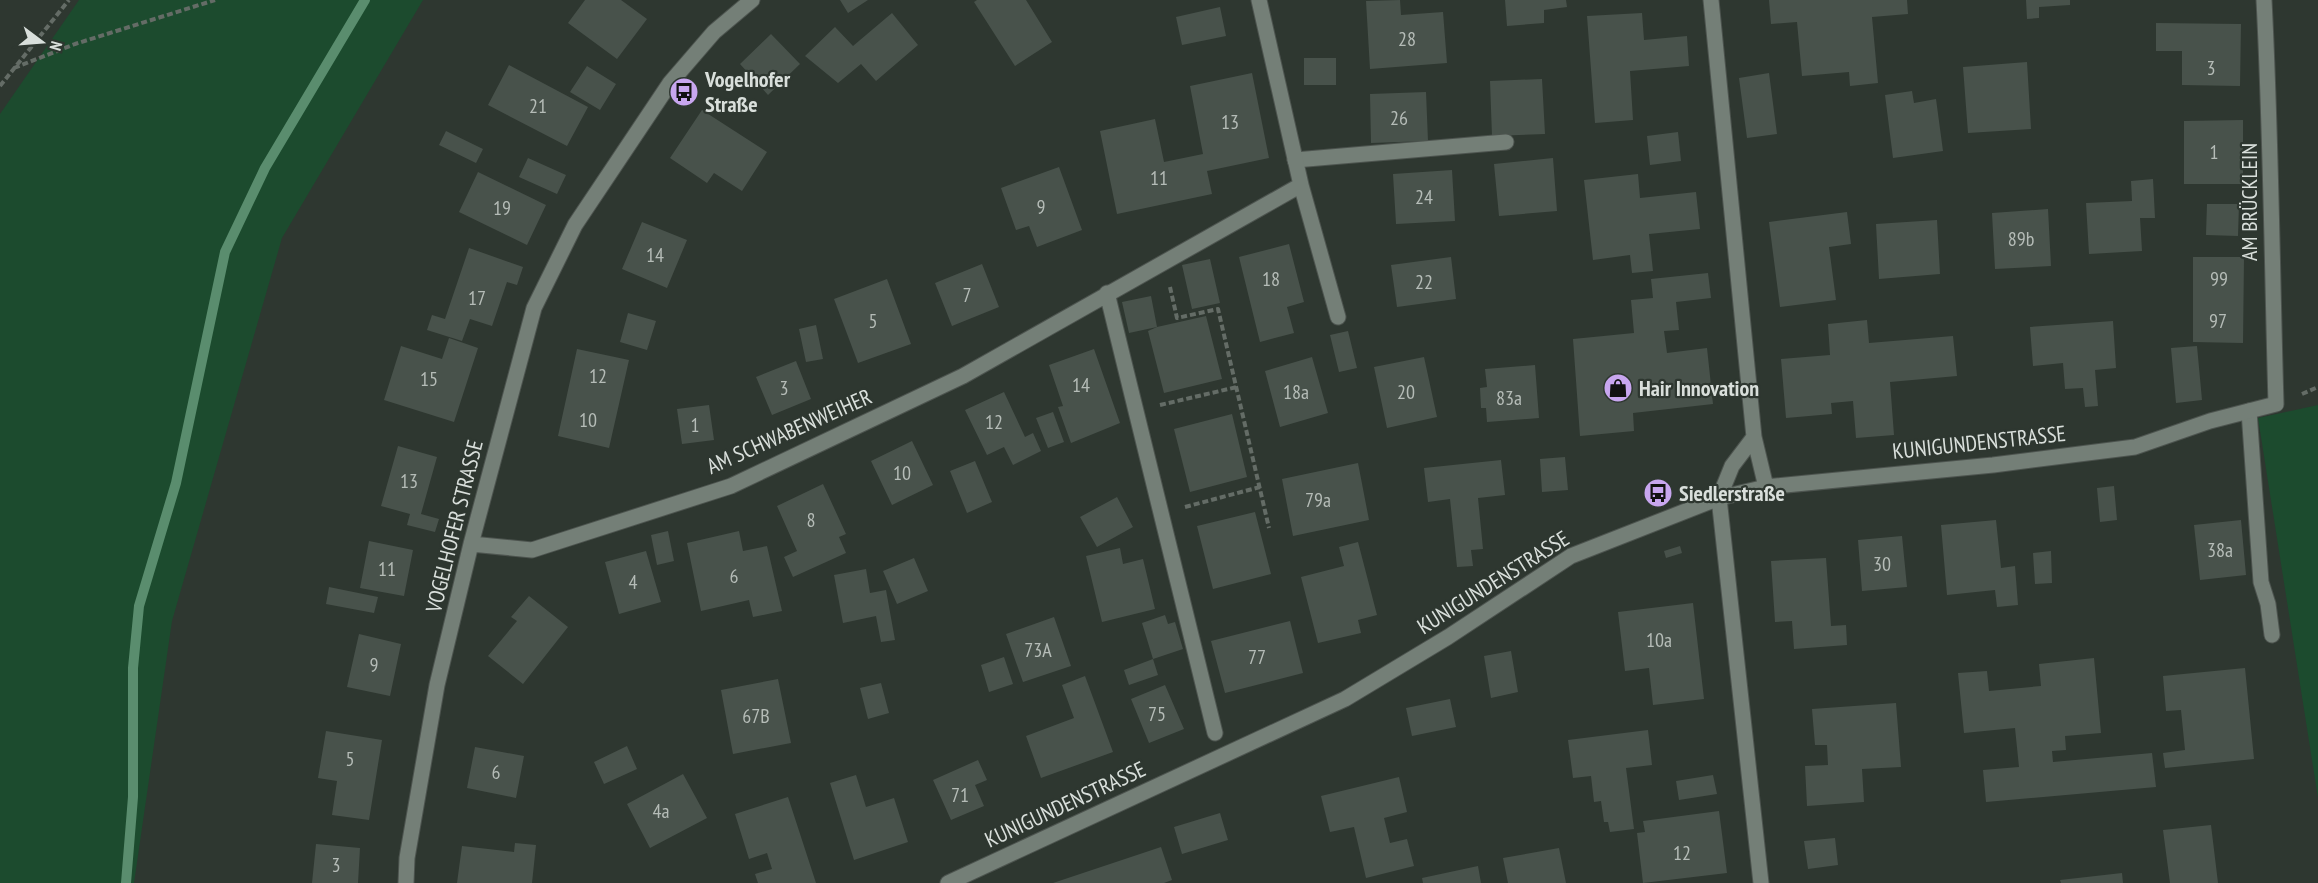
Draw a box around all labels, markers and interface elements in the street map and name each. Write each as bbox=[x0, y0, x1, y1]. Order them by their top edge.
north arrow bbox=[12, 12, 72, 72]
house number: 28 bbox=[1398, 26, 1416, 52]
text: N bbox=[46, 39, 67, 53]
house number: 3 bbox=[2207, 55, 2216, 81]
place label: Vogelhofer Straße bbox=[704, 65, 791, 118]
bus stop icon: Vogelhofer Straße bbox=[668, 76, 700, 108]
house number: 21 bbox=[529, 93, 547, 119]
house number: 26 bbox=[1390, 105, 1408, 131]
house number: 13 bbox=[1221, 109, 1239, 135]
house number: 1 bbox=[2210, 139, 2219, 165]
street label: AM BRÜCKLEIN bbox=[2235, 143, 2263, 261]
house number: 11 bbox=[1150, 165, 1168, 191]
house number: 24 bbox=[1415, 184, 1433, 210]
house number: 9 bbox=[1037, 194, 1046, 220]
house number: 19 bbox=[493, 195, 511, 221]
house number: 89b bbox=[2008, 226, 2034, 252]
house number: 14 bbox=[646, 242, 664, 268]
house number: 18 bbox=[1262, 266, 1280, 292]
house number: 99 bbox=[2210, 266, 2228, 292]
house number: 22 bbox=[1415, 269, 1433, 295]
house number: 7 bbox=[963, 282, 972, 308]
house number: 17 bbox=[468, 285, 486, 311]
house number: 5 bbox=[869, 308, 878, 334]
house number: 97 bbox=[2209, 308, 2227, 334]
house number: 12 bbox=[589, 363, 607, 389]
house number: 15 bbox=[420, 366, 438, 392]
house number: 14 bbox=[1072, 372, 1090, 398]
shop icon: Hair Innovation bbox=[1602, 372, 1634, 404]
place label: Hair Innovation bbox=[1639, 374, 1759, 402]
house number: 3 bbox=[780, 375, 789, 401]
house number: 18a bbox=[1283, 379, 1309, 405]
house number: 20 bbox=[1397, 379, 1415, 405]
street label: AM SCHWABENWEIHER bbox=[702, 382, 876, 480]
house number: 83a bbox=[1496, 385, 1522, 411]
house number: 10 bbox=[579, 407, 597, 433]
house number: 12 bbox=[985, 409, 1003, 435]
house number: 1 bbox=[691, 412, 700, 438]
street label: KUNIGUNDENSTRASSE bbox=[1891, 419, 2067, 465]
street label: VOGELHOFER STRASSE bbox=[419, 437, 489, 616]
house number: 10 bbox=[893, 460, 911, 486]
house number: 13 bbox=[400, 468, 418, 494]
bus stop icon: Siedlerstraße bbox=[1642, 477, 1674, 509]
place label: Siedlerstraße bbox=[1679, 479, 1785, 507]
house number: 79a bbox=[1305, 487, 1331, 513]
house number: 8 bbox=[807, 507, 816, 533]
street label: KUNIGUNDENSTRASSE bbox=[1412, 524, 1574, 640]
house number: 38a bbox=[2207, 537, 2233, 563]
house number: 30 bbox=[1873, 551, 1891, 577]
house number: 11 bbox=[378, 556, 396, 582]
house number: 6 bbox=[730, 563, 739, 589]
house number: 4 bbox=[629, 569, 638, 595]
house number: 10a bbox=[1646, 627, 1672, 653]
house number: 73A bbox=[1024, 637, 1052, 663]
house number: 77 bbox=[1248, 644, 1266, 670]
house number: 9 bbox=[370, 652, 379, 678]
house number: 75 bbox=[1148, 701, 1166, 727]
house number: 67B bbox=[742, 703, 770, 729]
house number: 5 bbox=[346, 746, 355, 772]
street label: KUNIGUNDENSTRASSE bbox=[980, 755, 1150, 853]
house number: 6 bbox=[492, 759, 501, 785]
house number: 71 bbox=[951, 782, 969, 808]
house number: 4a bbox=[653, 798, 670, 824]
house number: 12 bbox=[1673, 840, 1691, 866]
house number: 3 bbox=[332, 852, 341, 878]

